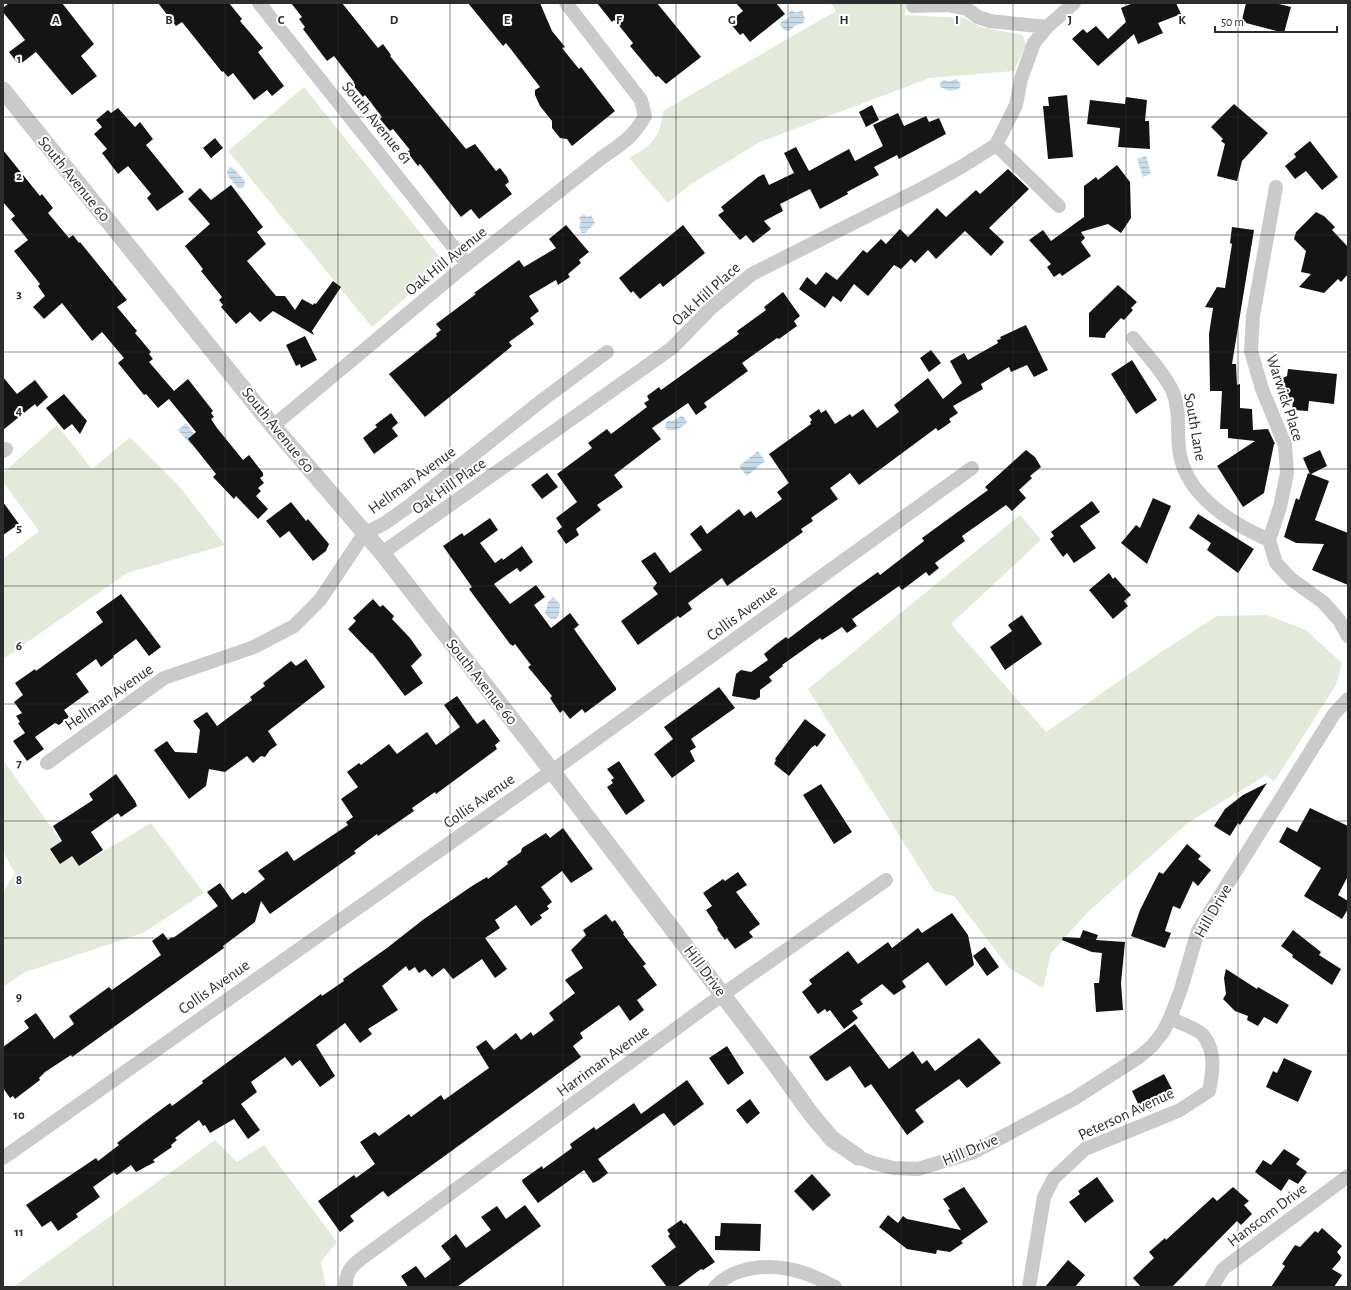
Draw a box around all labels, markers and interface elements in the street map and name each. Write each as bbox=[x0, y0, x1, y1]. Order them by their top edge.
scale bar bbox=[1215, 8, 1337, 34]
text: A bbox=[52, 14, 60, 27]
text: B bbox=[165, 14, 173, 27]
text: C bbox=[278, 14, 285, 27]
text: D bbox=[390, 14, 399, 27]
text: E bbox=[504, 14, 511, 27]
text: F bbox=[616, 14, 623, 27]
text: G bbox=[728, 14, 736, 27]
text: H bbox=[839, 14, 849, 27]
text: I bbox=[955, 14, 959, 27]
text: J bbox=[1068, 14, 1072, 27]
text: K bbox=[1178, 14, 1186, 27]
text: 50 m bbox=[1221, 16, 1244, 28]
text: 1 bbox=[17, 53, 21, 66]
street label: South Avenue 61 bbox=[339, 78, 415, 168]
street label: South Avenue 60 bbox=[35, 133, 113, 225]
text: 2 bbox=[16, 170, 22, 183]
street label: Oak Hill Avenue bbox=[402, 223, 490, 299]
street label: Oak Hill Place bbox=[669, 259, 743, 329]
text: 3 bbox=[16, 288, 22, 301]
street label: Warwick Place bbox=[1263, 353, 1307, 443]
street label: South Avenue 60 bbox=[239, 384, 317, 476]
street label: South Lane bbox=[1181, 392, 1209, 462]
text: 4 bbox=[16, 405, 23, 418]
street label: Hellman Avenue bbox=[365, 443, 459, 517]
street label: Oak Hill Place bbox=[409, 455, 489, 517]
text: 5 bbox=[16, 522, 22, 535]
street label: Collis Avenue bbox=[704, 582, 780, 644]
street label: South Avenue 60 bbox=[444, 636, 520, 728]
text: 6 bbox=[16, 640, 22, 653]
street label: Hellman Avenue bbox=[62, 661, 156, 733]
text: 7 bbox=[16, 757, 22, 770]
street label: Collis Avenue bbox=[440, 771, 518, 831]
text: 8 bbox=[16, 874, 22, 887]
street label: Hill Drive bbox=[1191, 882, 1235, 940]
street label: Hill Drive bbox=[681, 943, 729, 999]
street label: Collis Avenue bbox=[175, 957, 253, 1017]
text: 9 bbox=[16, 991, 22, 1004]
street label: Harriman Avenue bbox=[554, 1022, 652, 1100]
street label: Peterson Avenue bbox=[1076, 1085, 1176, 1143]
text: 10 bbox=[13, 1109, 25, 1122]
street label: Hill Drive bbox=[940, 1131, 1000, 1169]
street label: Hanscom Drive bbox=[1224, 1180, 1310, 1250]
text: 11 bbox=[14, 1226, 24, 1239]

